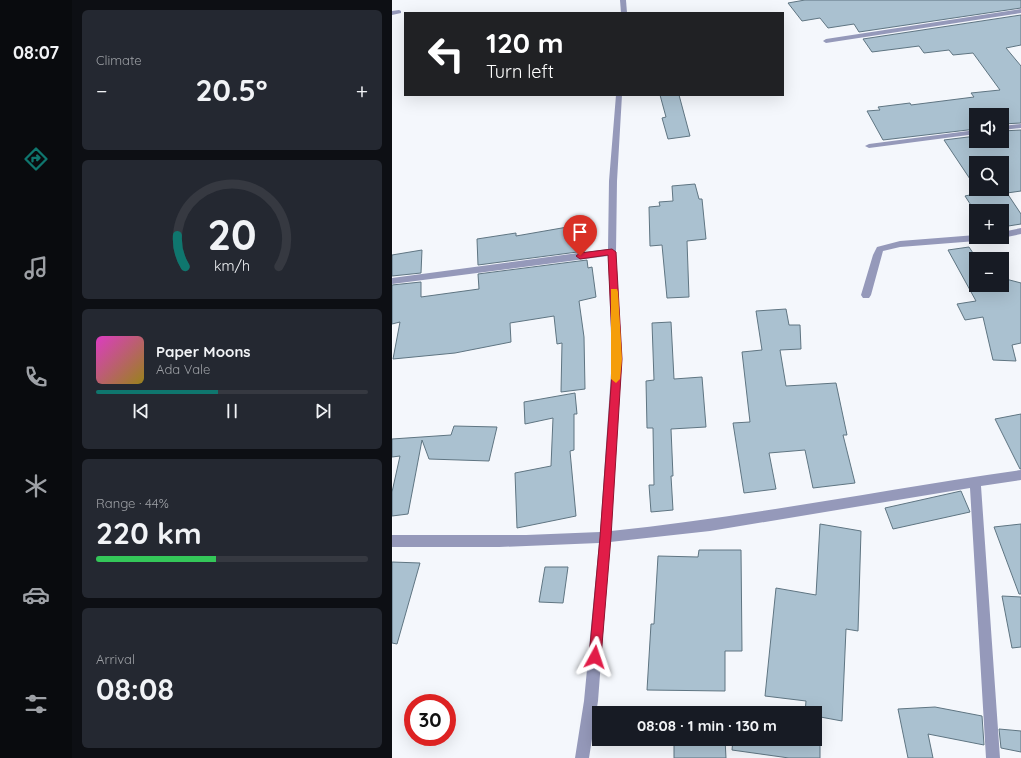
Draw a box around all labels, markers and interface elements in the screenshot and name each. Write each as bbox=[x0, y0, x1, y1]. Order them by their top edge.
text: 120 m bbox=[486, 25, 564, 60]
icon: left bbox=[420, 28, 472, 80]
text: 08:07 bbox=[13, 41, 59, 64]
text: Climate bbox=[96, 52, 142, 68]
text: Turn left bbox=[486, 60, 554, 83]
text: 20.5° bbox=[196, 71, 268, 109]
text: − bbox=[96, 77, 107, 105]
text: + bbox=[356, 77, 368, 105]
map controls bbox=[969, 108, 1009, 292]
button: sound bbox=[969, 108, 1009, 148]
icon: directions bbox=[22, 145, 50, 173]
button: search bbox=[969, 156, 1009, 196]
button: + bbox=[969, 204, 1009, 244]
text: 20 bbox=[207, 208, 257, 260]
pin bbox=[563, 215, 597, 256]
icon: arrive bbox=[569, 221, 591, 243]
button: − bbox=[969, 252, 1009, 292]
icon: music bbox=[22, 254, 50, 282]
text: km/h bbox=[214, 257, 250, 275]
text: Paper Moons bbox=[156, 342, 251, 361]
text: Ada Vale bbox=[156, 361, 210, 377]
icon: phone bbox=[22, 363, 50, 391]
icon: previous bbox=[130, 400, 152, 422]
icon: pause bbox=[221, 400, 243, 422]
icon: next bbox=[312, 400, 334, 422]
icon: climate bbox=[22, 472, 50, 500]
text: Range · 44% bbox=[96, 495, 169, 511]
text: 220 km bbox=[96, 514, 202, 552]
icon: car bbox=[22, 581, 50, 609]
position arrow bbox=[574, 636, 616, 678]
text: Arrival bbox=[96, 651, 135, 667]
text: 08:08 bbox=[96, 670, 174, 708]
icon: filters bbox=[22, 690, 50, 718]
speed limit sign: 30 bbox=[404, 694, 456, 746]
text: 08:08 · 1 min · 130 m bbox=[637, 716, 777, 735]

